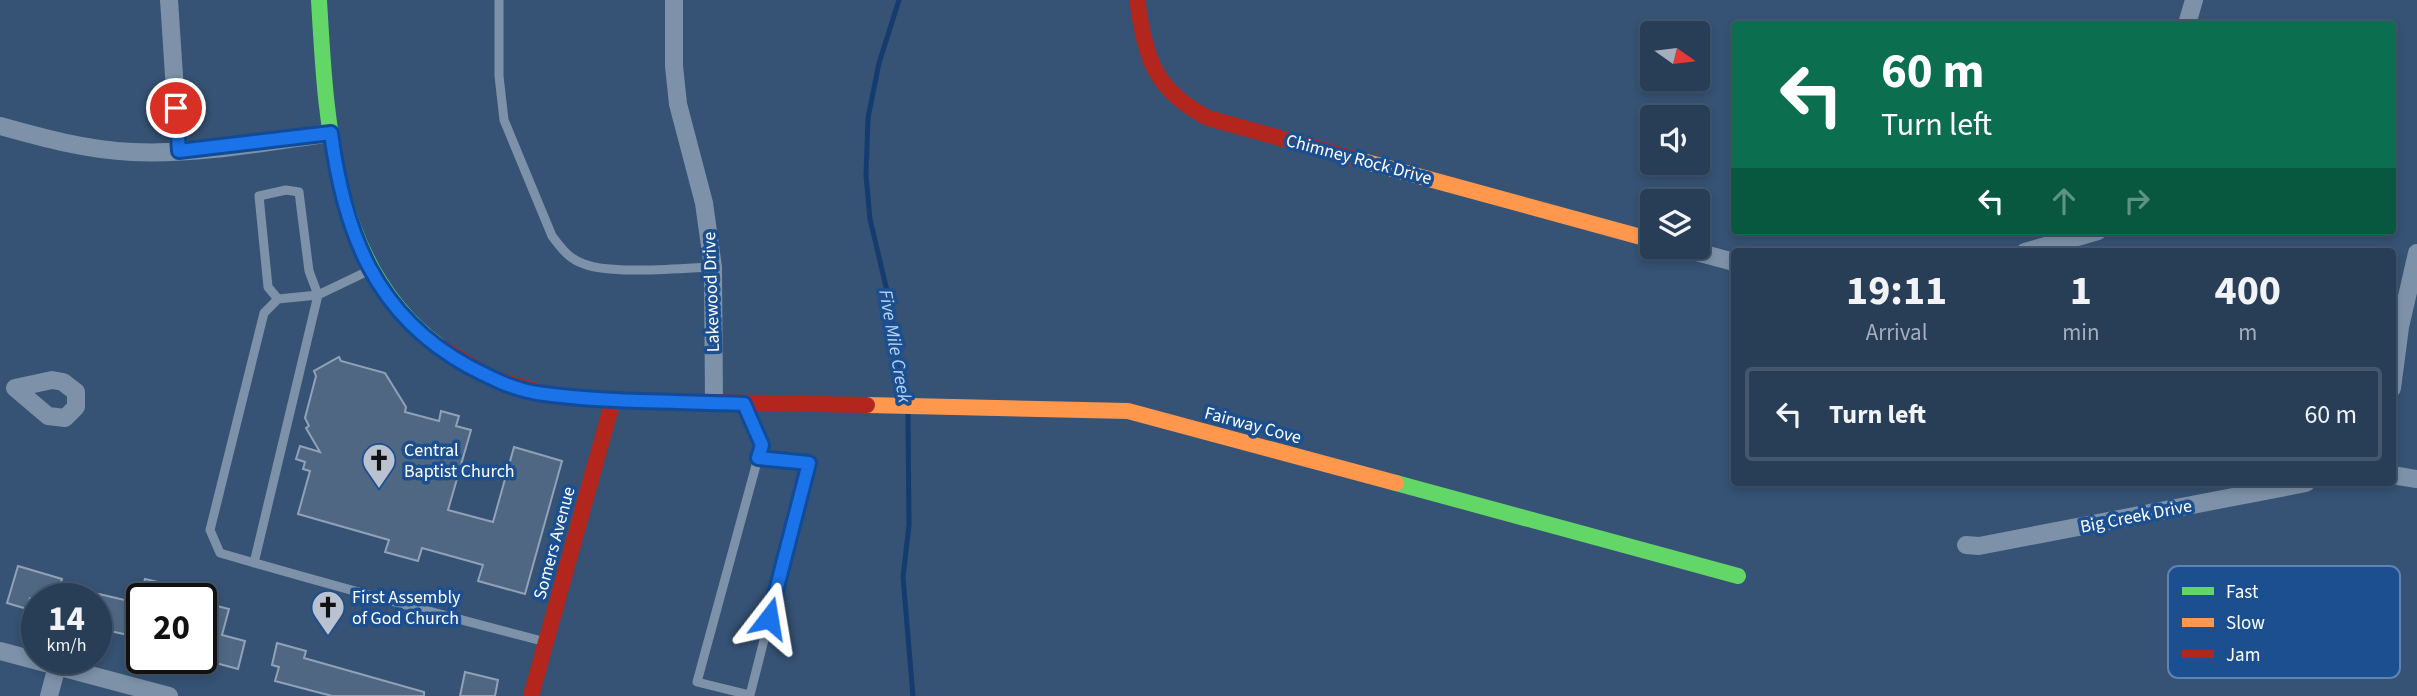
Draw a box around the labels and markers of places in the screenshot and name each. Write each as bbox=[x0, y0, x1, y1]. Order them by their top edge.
pin bbox=[146, 78, 206, 138]
place label: Central Baptist Church bbox=[404, 438, 515, 484]
church icon: Central Baptist Church bbox=[360, 441, 398, 490]
place label: First Assembly of God Church bbox=[352, 585, 461, 631]
church icon: First Assembly of God Church bbox=[309, 588, 347, 637]

